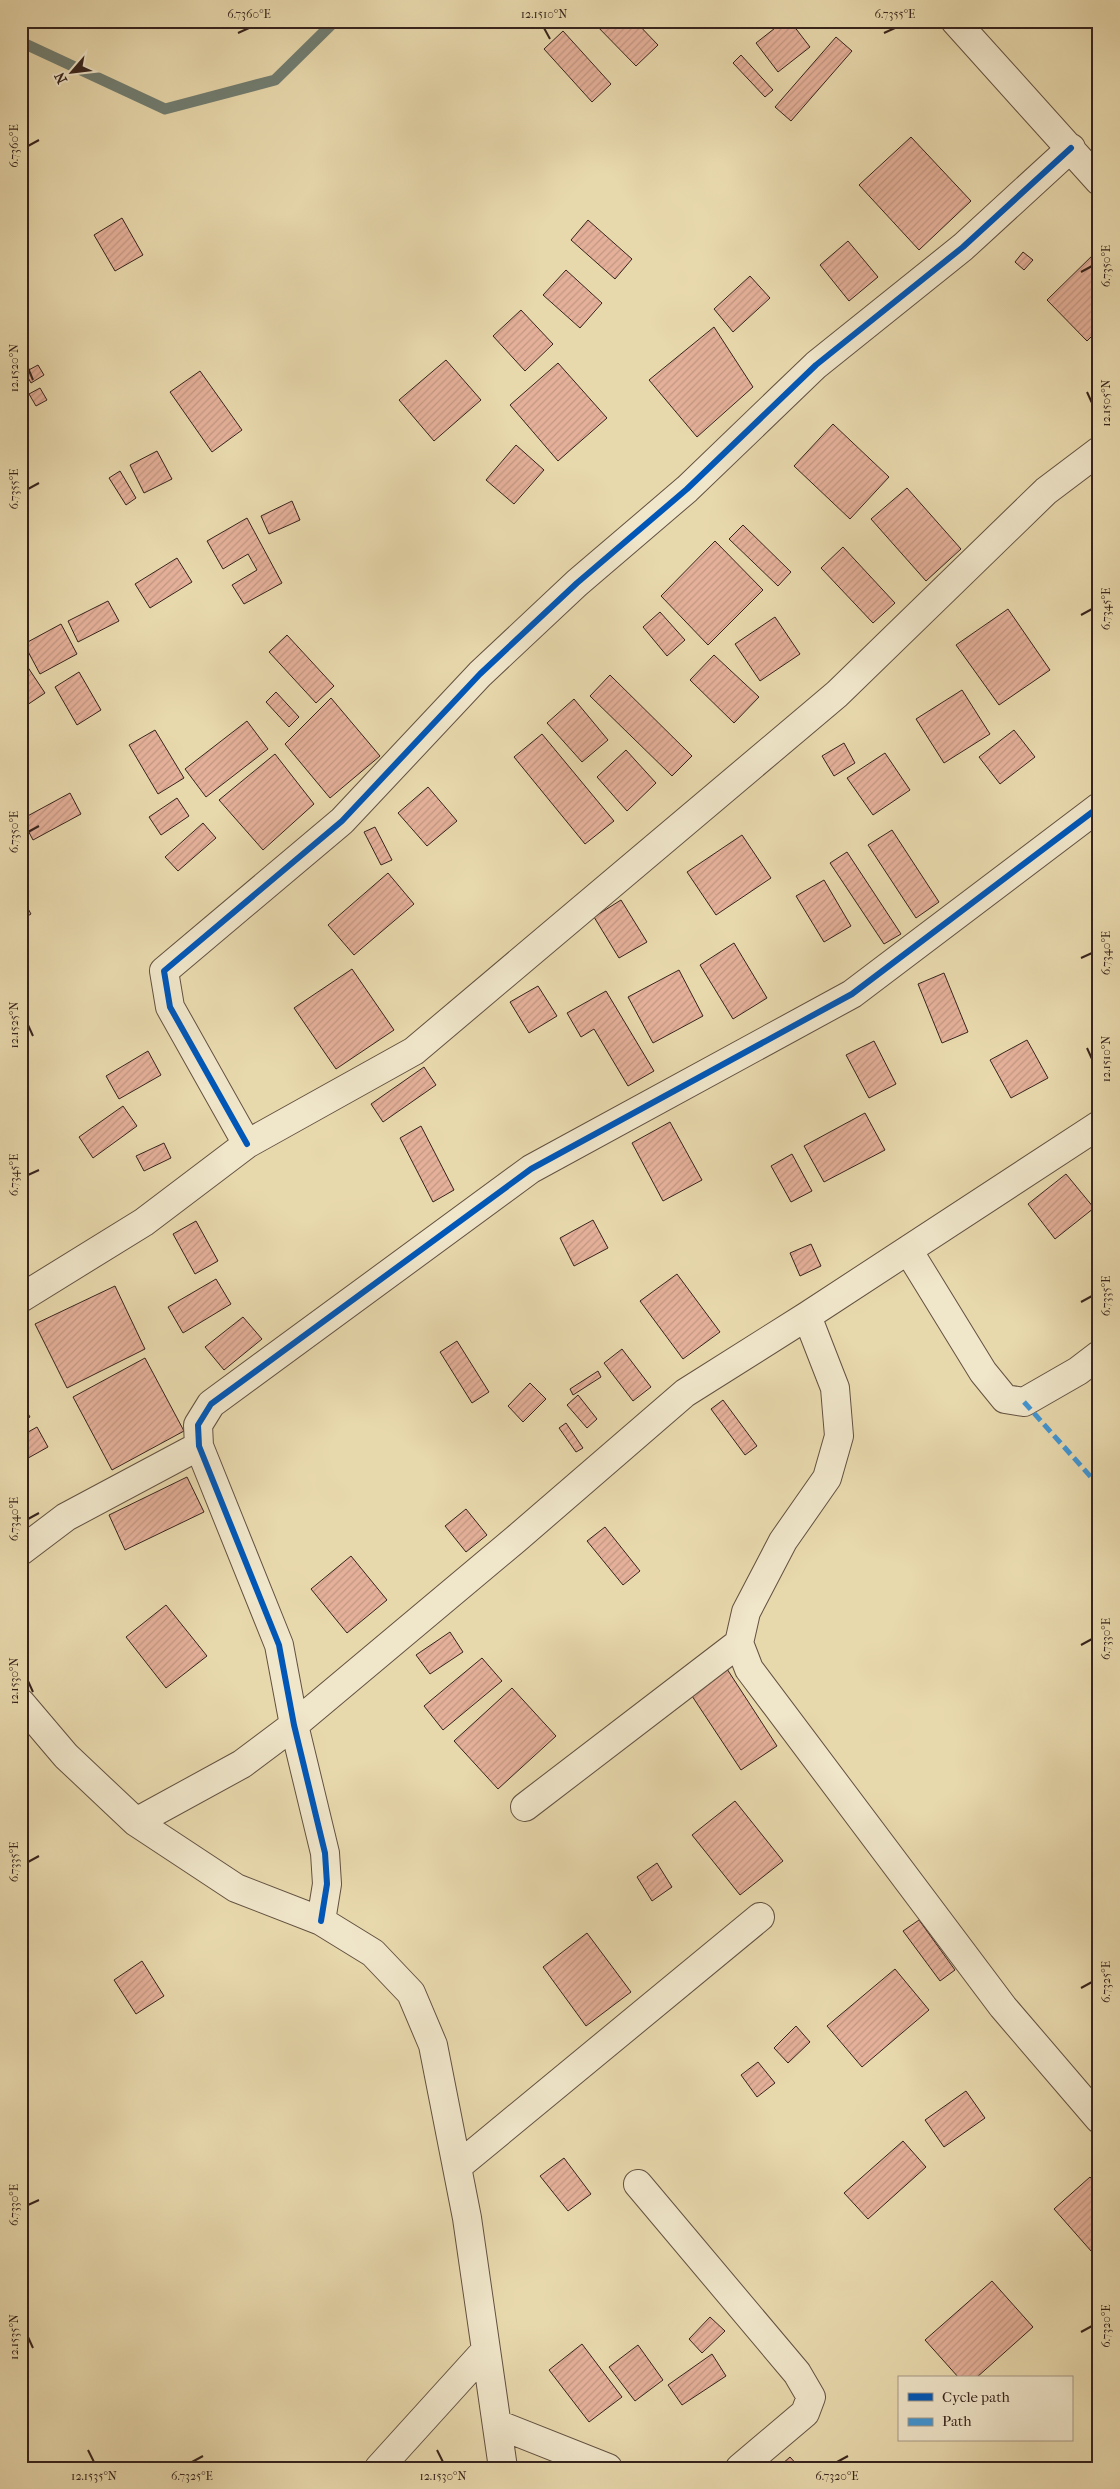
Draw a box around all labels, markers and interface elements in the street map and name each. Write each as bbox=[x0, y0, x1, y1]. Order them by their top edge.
text: 6.7360°E bbox=[227, 7, 271, 21]
text: 12.1510°N bbox=[521, 7, 567, 21]
text: 6.7355°E bbox=[875, 7, 915, 21]
north arrow bbox=[48, 48, 98, 98]
text: N bbox=[51, 69, 71, 87]
text: 6.7360°E bbox=[7, 124, 21, 168]
text: 6.7350°E bbox=[1099, 245, 1113, 287]
text: 12.1520°N bbox=[7, 344, 21, 392]
text: 12.1505°N bbox=[1099, 379, 1113, 427]
text: 6.7355°E bbox=[7, 469, 21, 509]
text: 6.7345°E bbox=[1099, 588, 1113, 630]
text: 6.7350°E bbox=[7, 811, 21, 853]
text: 6.7340°E bbox=[1099, 931, 1113, 975]
text: 12.1525°N bbox=[7, 1001, 21, 1049]
text: 12.1510°N bbox=[1099, 1036, 1113, 1082]
text: 6.7345°E bbox=[7, 1154, 21, 1196]
text: 6.7335°E bbox=[1099, 1276, 1113, 1316]
text: 6.7340°E bbox=[7, 1497, 21, 1541]
text: 6.7330°E bbox=[1099, 1618, 1113, 1660]
text: 12.1530°N bbox=[7, 1657, 21, 1705]
text: 6.7335°E bbox=[7, 1842, 21, 1882]
text: 6.7325°E bbox=[1099, 1961, 1113, 2003]
text: 6.7330°E bbox=[7, 2184, 21, 2226]
text: 6.7320°E bbox=[1099, 2304, 1113, 2348]
text: 12.1535°N bbox=[7, 2314, 21, 2360]
legend bbox=[898, 2376, 1072, 2442]
text: Cycle path bbox=[942, 2388, 1010, 2406]
text: Path bbox=[942, 2412, 972, 2430]
text: 12.1535°N bbox=[71, 2469, 117, 2483]
text: 6.7325°E bbox=[171, 2469, 213, 2483]
text: 12.1530°N bbox=[419, 2469, 467, 2483]
text: 6.7320°E bbox=[815, 2469, 859, 2483]

